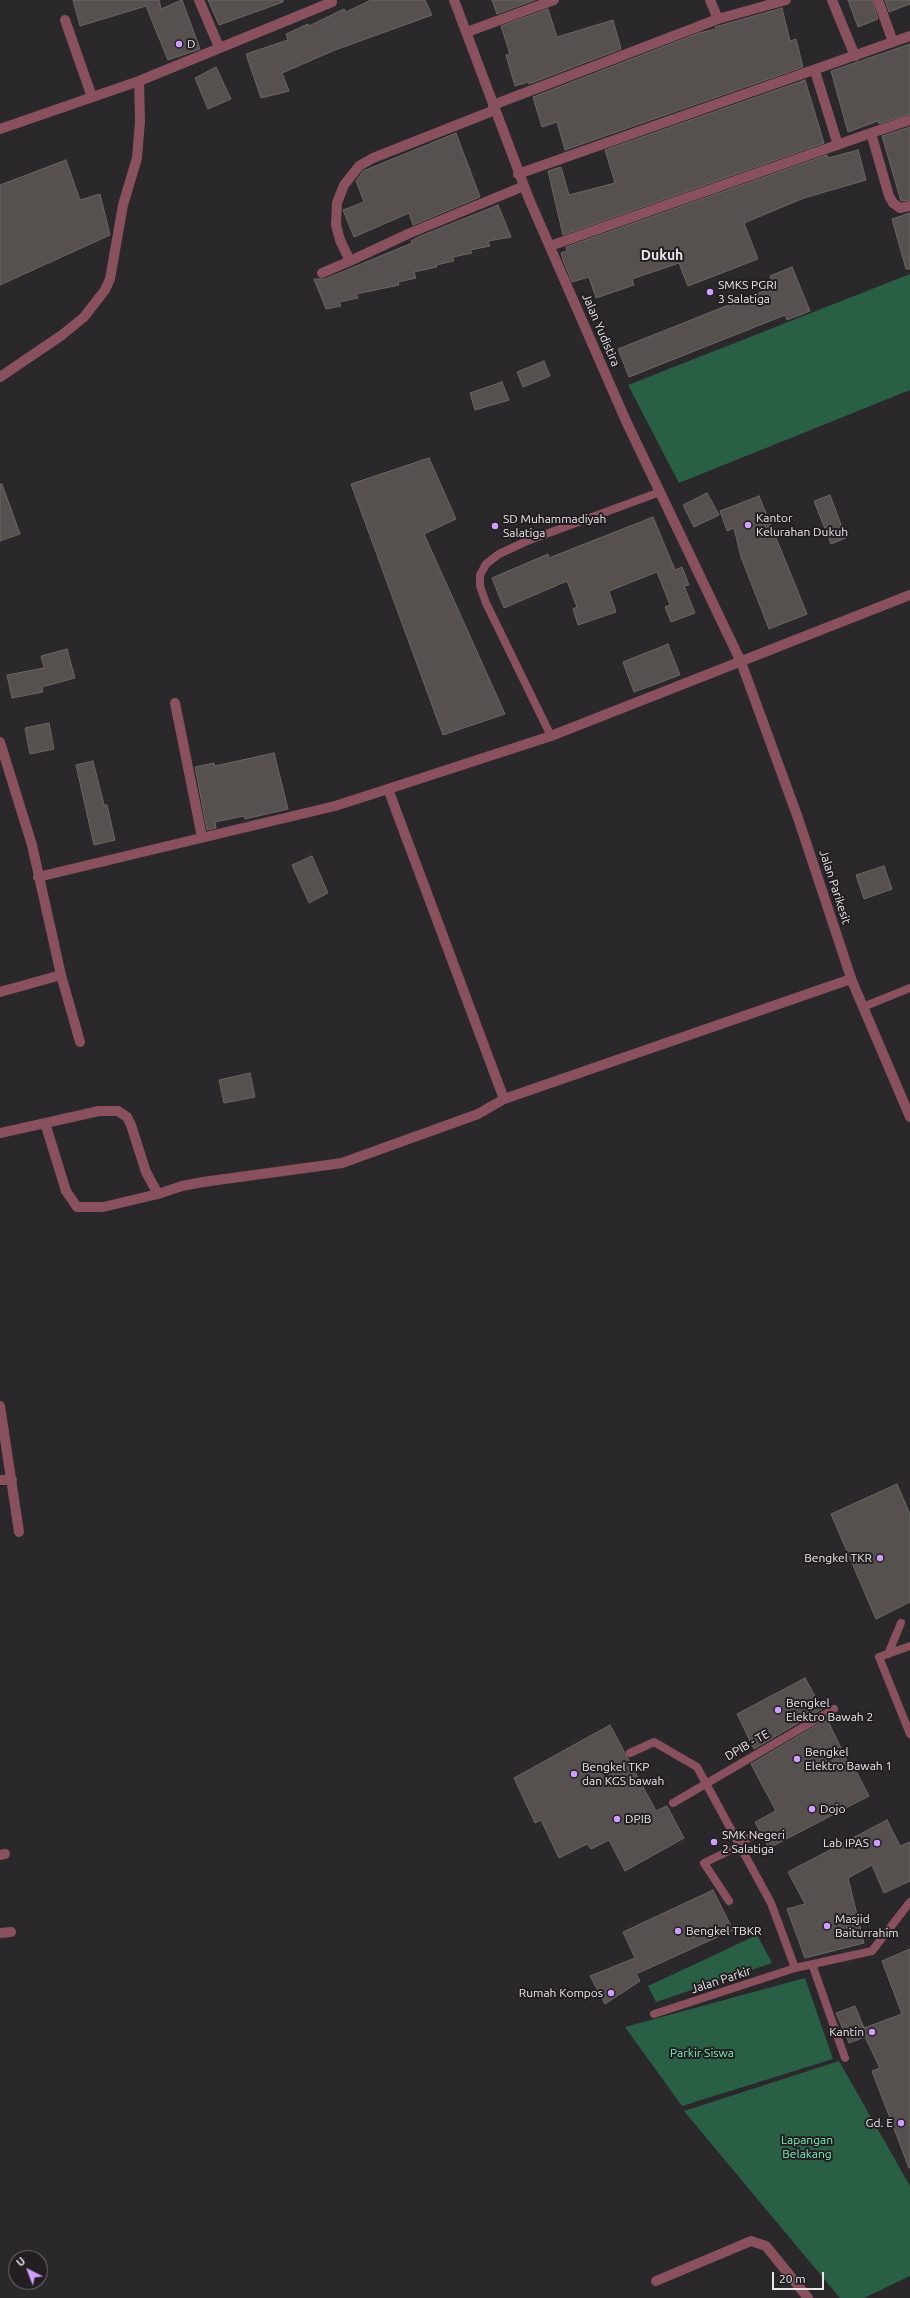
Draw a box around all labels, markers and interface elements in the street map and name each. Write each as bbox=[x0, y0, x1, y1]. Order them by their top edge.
place label: D bbox=[187, 37, 195, 51]
marker: D bbox=[174, 39, 184, 49]
district label: Dukuh bbox=[641, 247, 683, 263]
place label: SMKS PGRI 3 Salatiga bbox=[718, 278, 777, 306]
marker: SMKS PGRI 3 Salatiga bbox=[705, 287, 715, 297]
street label: Jalan Yudistira bbox=[579, 291, 623, 369]
place label: Kantor Kelurahan Dukuh bbox=[756, 511, 848, 539]
place label: SD Muhammadiyah Salatiga bbox=[503, 512, 606, 540]
marker: Kantor Kelurahan Dukuh bbox=[743, 520, 753, 530]
marker: SD Muhammadiyah Salatiga bbox=[490, 521, 500, 531]
street label: Jalan Parikesit bbox=[816, 848, 854, 926]
place label: Bengkel TKR bbox=[804, 1551, 872, 1565]
marker: Bengkel TKR bbox=[875, 1553, 885, 1563]
place label: Bengkel Elektro Bawah 2 bbox=[786, 1696, 873, 1724]
marker: Bengkel Elektro Bawah 2 bbox=[773, 1705, 783, 1715]
street label: DPIB - TE bbox=[722, 1727, 772, 1763]
place label: Bengkel Elektro Bawah 1 bbox=[805, 1745, 892, 1773]
marker: Bengkel Elektro Bawah 1 bbox=[792, 1754, 802, 1764]
place label: Bengkel TKP dan KGS bawah bbox=[582, 1760, 664, 1788]
marker: Bengkel TKP dan KGS bawah bbox=[569, 1769, 579, 1779]
place label: Dojo bbox=[820, 1802, 845, 1816]
marker: Dojo bbox=[807, 1804, 817, 1814]
place label: DPIB bbox=[625, 1812, 651, 1826]
marker: DPIB bbox=[612, 1814, 622, 1824]
place label: SMK Negeri 2 Salatiga bbox=[722, 1828, 785, 1856]
place label: Lab IPAS bbox=[823, 1836, 869, 1850]
marker: SMK Negeri 2 Salatiga bbox=[709, 1837, 719, 1847]
marker: Lab IPAS bbox=[872, 1838, 882, 1848]
place label: Masjid Baiturrahim bbox=[835, 1912, 899, 1940]
marker: Masjid Baiturrahim bbox=[822, 1921, 832, 1931]
place label: Bengkel TBKR bbox=[686, 1924, 761, 1938]
marker: Bengkel TBKR bbox=[673, 1926, 683, 1936]
street label: Jalan Parkir bbox=[689, 1964, 753, 1996]
place label: Rumah Kompos bbox=[519, 1986, 603, 2000]
marker: Rumah Kompos bbox=[606, 1988, 616, 1998]
place label: Kantin bbox=[829, 2025, 864, 2039]
marker: Kantin bbox=[867, 2027, 877, 2037]
park label: Parkir Siswa bbox=[670, 2046, 734, 2060]
place label: Gd. E bbox=[866, 2116, 893, 2130]
marker: Gd. E bbox=[896, 2118, 906, 2128]
park label: Lapangan Belakang bbox=[781, 2133, 833, 2161]
north arrow bbox=[8, 2250, 48, 2290]
text: U bbox=[14, 2255, 28, 2269]
scale bar bbox=[774, 2264, 826, 2290]
text: 20 m bbox=[779, 2272, 806, 2285]

